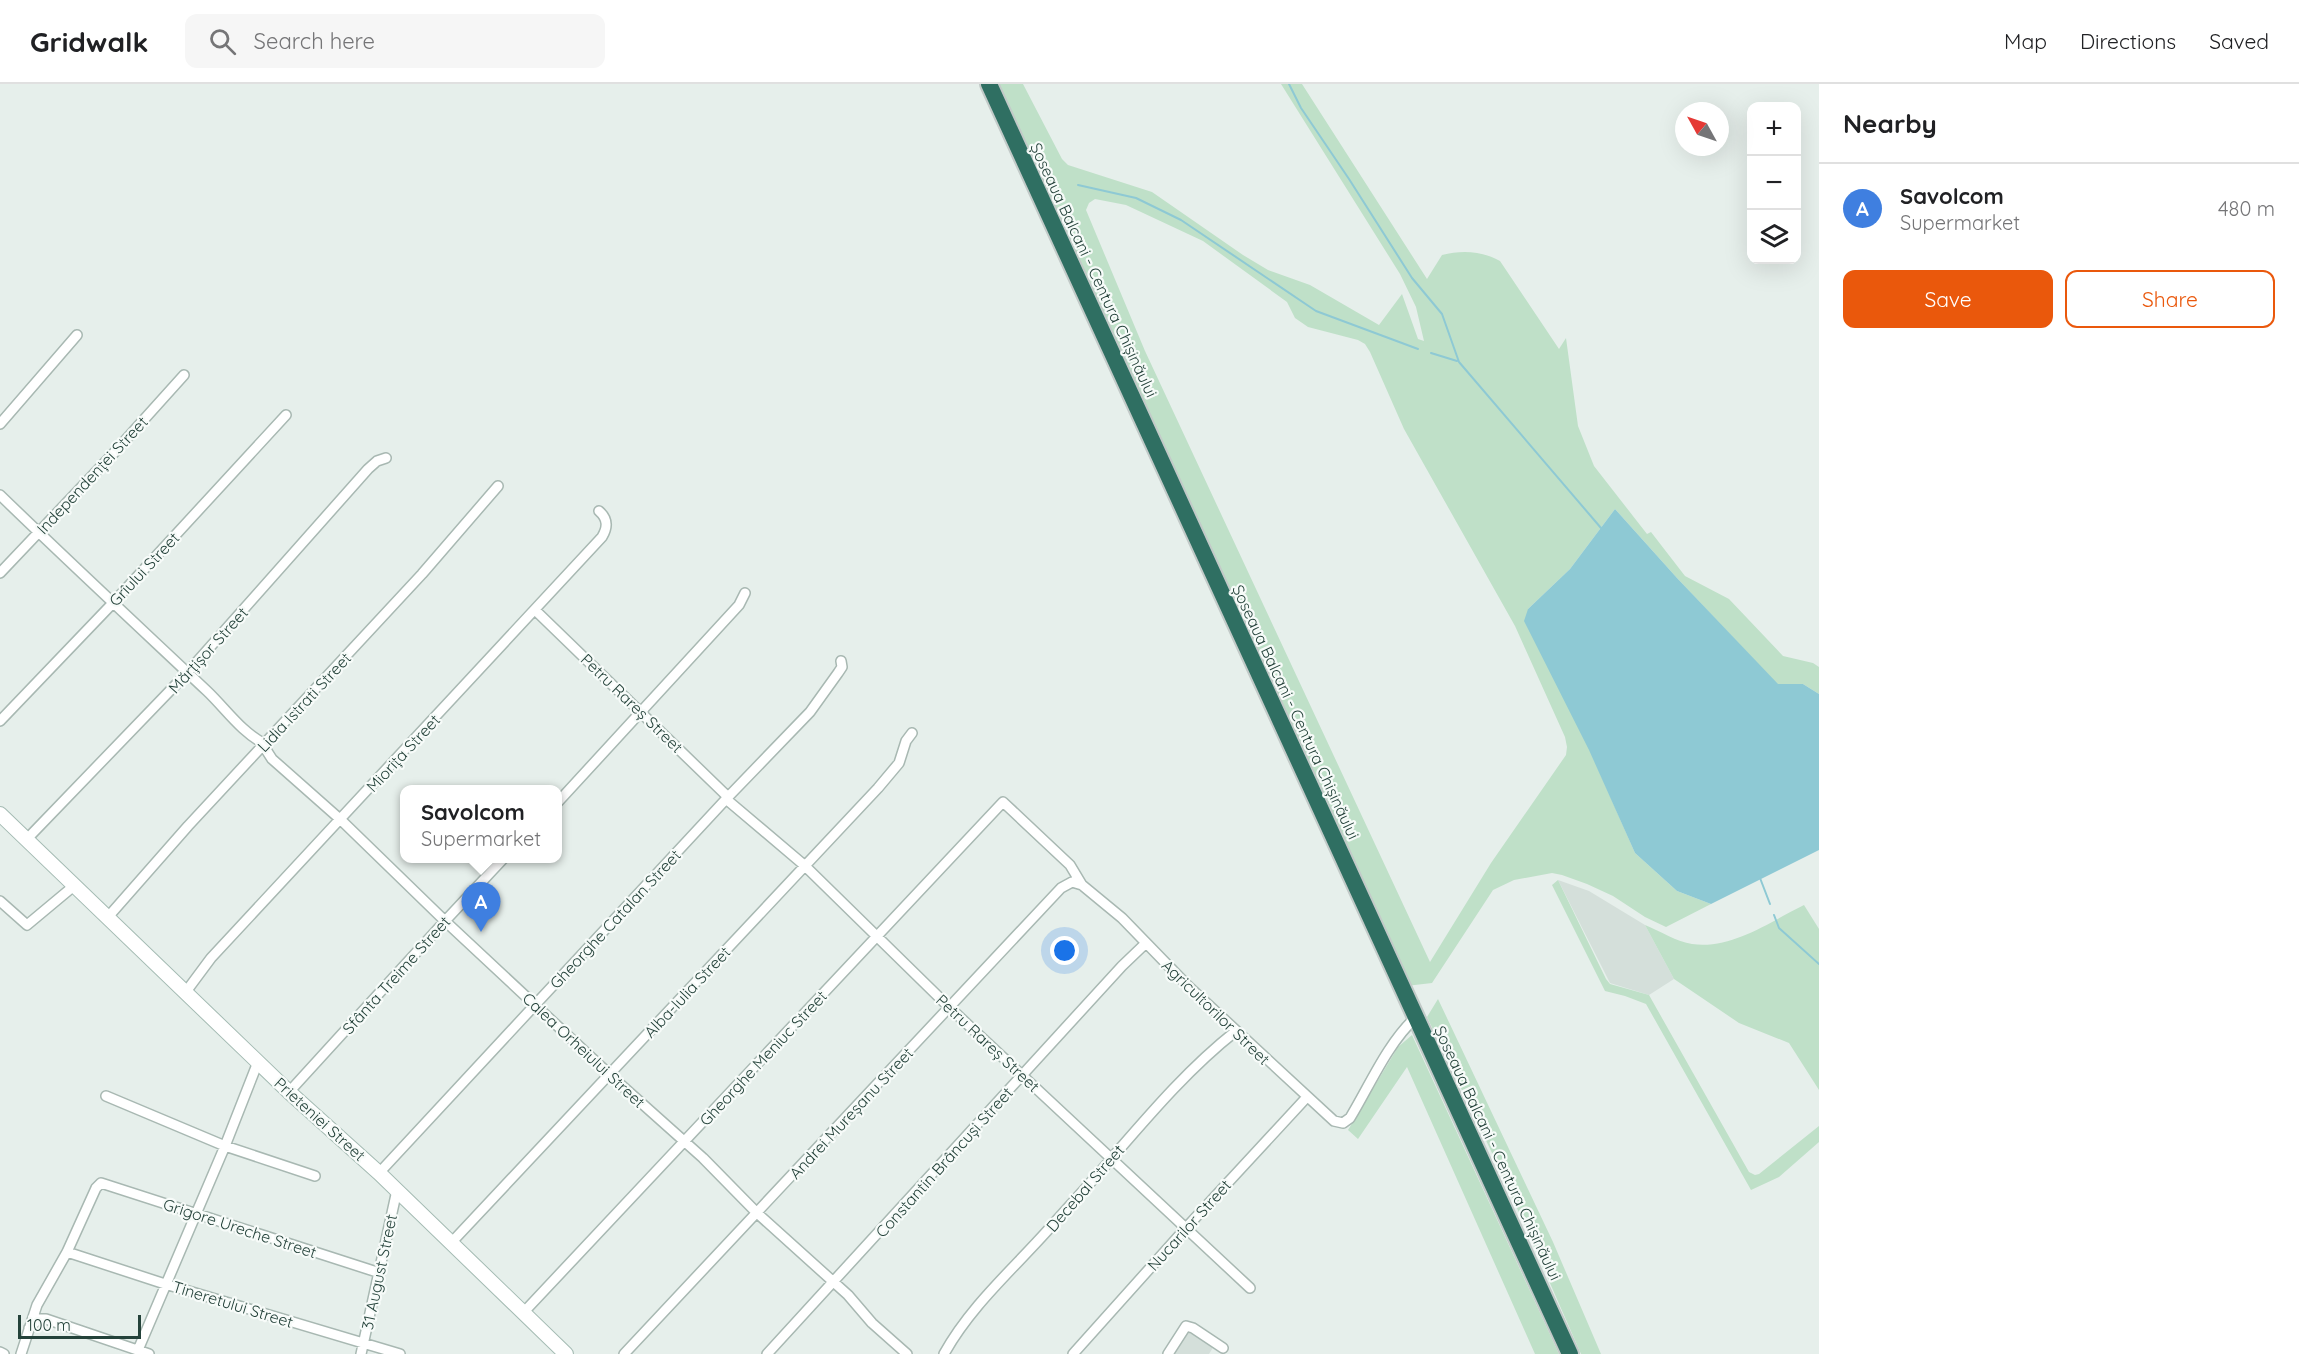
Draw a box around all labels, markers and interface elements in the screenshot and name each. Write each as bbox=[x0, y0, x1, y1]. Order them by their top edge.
search box bbox=[185, 14, 605, 68]
text: Gridwalk bbox=[30, 24, 149, 59]
icon: search bbox=[206, 25, 239, 58]
text: Search here bbox=[254, 27, 375, 55]
text: Map bbox=[2004, 28, 2047, 54]
text: Directions bbox=[2080, 28, 2176, 54]
text: Saved bbox=[2209, 28, 2269, 54]
north arrow bbox=[1675, 102, 1729, 156]
map controls bbox=[1747, 102, 1801, 264]
button: + bbox=[1747, 102, 1801, 156]
text: Nearby bbox=[1843, 107, 1937, 140]
street label: Șoseaua Balcani - Centura Chișinăului bbox=[1026, 140, 1162, 400]
button: − bbox=[1747, 156, 1801, 210]
text: Savolcom bbox=[1900, 182, 2004, 210]
text: A bbox=[1856, 196, 1869, 221]
text: 480 m bbox=[2218, 196, 2275, 221]
button: layers bbox=[1747, 210, 1801, 264]
text: Supermarket bbox=[1900, 210, 2020, 235]
button: Save bbox=[1843, 270, 2053, 328]
button: Share bbox=[2065, 270, 2275, 328]
street label: Independenței Street bbox=[32, 412, 152, 538]
street label: Grîului Street bbox=[105, 528, 183, 610]
street label: Șoseaua Balcani - Centura Chișinăului bbox=[1228, 582, 1364, 842]
street label: Mărțișor Street bbox=[164, 603, 252, 697]
street label: Lidia Istrati Street bbox=[253, 648, 355, 756]
street label: Petru Rareș Street bbox=[577, 649, 687, 757]
street label: Miorița Street bbox=[362, 710, 444, 796]
popup bbox=[400, 785, 562, 863]
text: Savolcom bbox=[421, 798, 525, 826]
text: Supermarket bbox=[421, 826, 541, 851]
street label: Gheorghe Catalan Street bbox=[545, 845, 685, 993]
pin: A bbox=[462, 882, 500, 932]
street label: Sfânta Treime Street bbox=[338, 912, 454, 1038]
your location bbox=[1050, 936, 1079, 965]
street label: Alba-Iulia Street bbox=[640, 942, 734, 1042]
street label: Agricultorilor Street bbox=[1158, 955, 1274, 1069]
street label: Gheorghe Meniuc Street bbox=[695, 986, 831, 1130]
street label: Calea Orheiului Street bbox=[519, 988, 649, 1112]
street label: Petru Rareș Street bbox=[932, 990, 1044, 1096]
street label: Șoseaua Balcani - Centura Chișinăului bbox=[1430, 1023, 1566, 1283]
street label: Andrei Mureșanu Street bbox=[785, 1043, 917, 1183]
street label: Prieteniei Street bbox=[270, 1073, 370, 1165]
street label: Constantin Brâncuși Street bbox=[871, 1083, 1017, 1241]
street label: Decebal Street bbox=[1042, 1140, 1128, 1236]
street label: Nucarilor Street bbox=[1143, 1175, 1235, 1275]
street label: Grigore Ureche Street bbox=[161, 1194, 319, 1262]
street label: 31 August Street bbox=[357, 1212, 401, 1332]
street label: Tineretului Street bbox=[170, 1276, 296, 1332]
scale bar bbox=[18, 1312, 141, 1340]
text: 100 m bbox=[27, 1315, 71, 1335]

